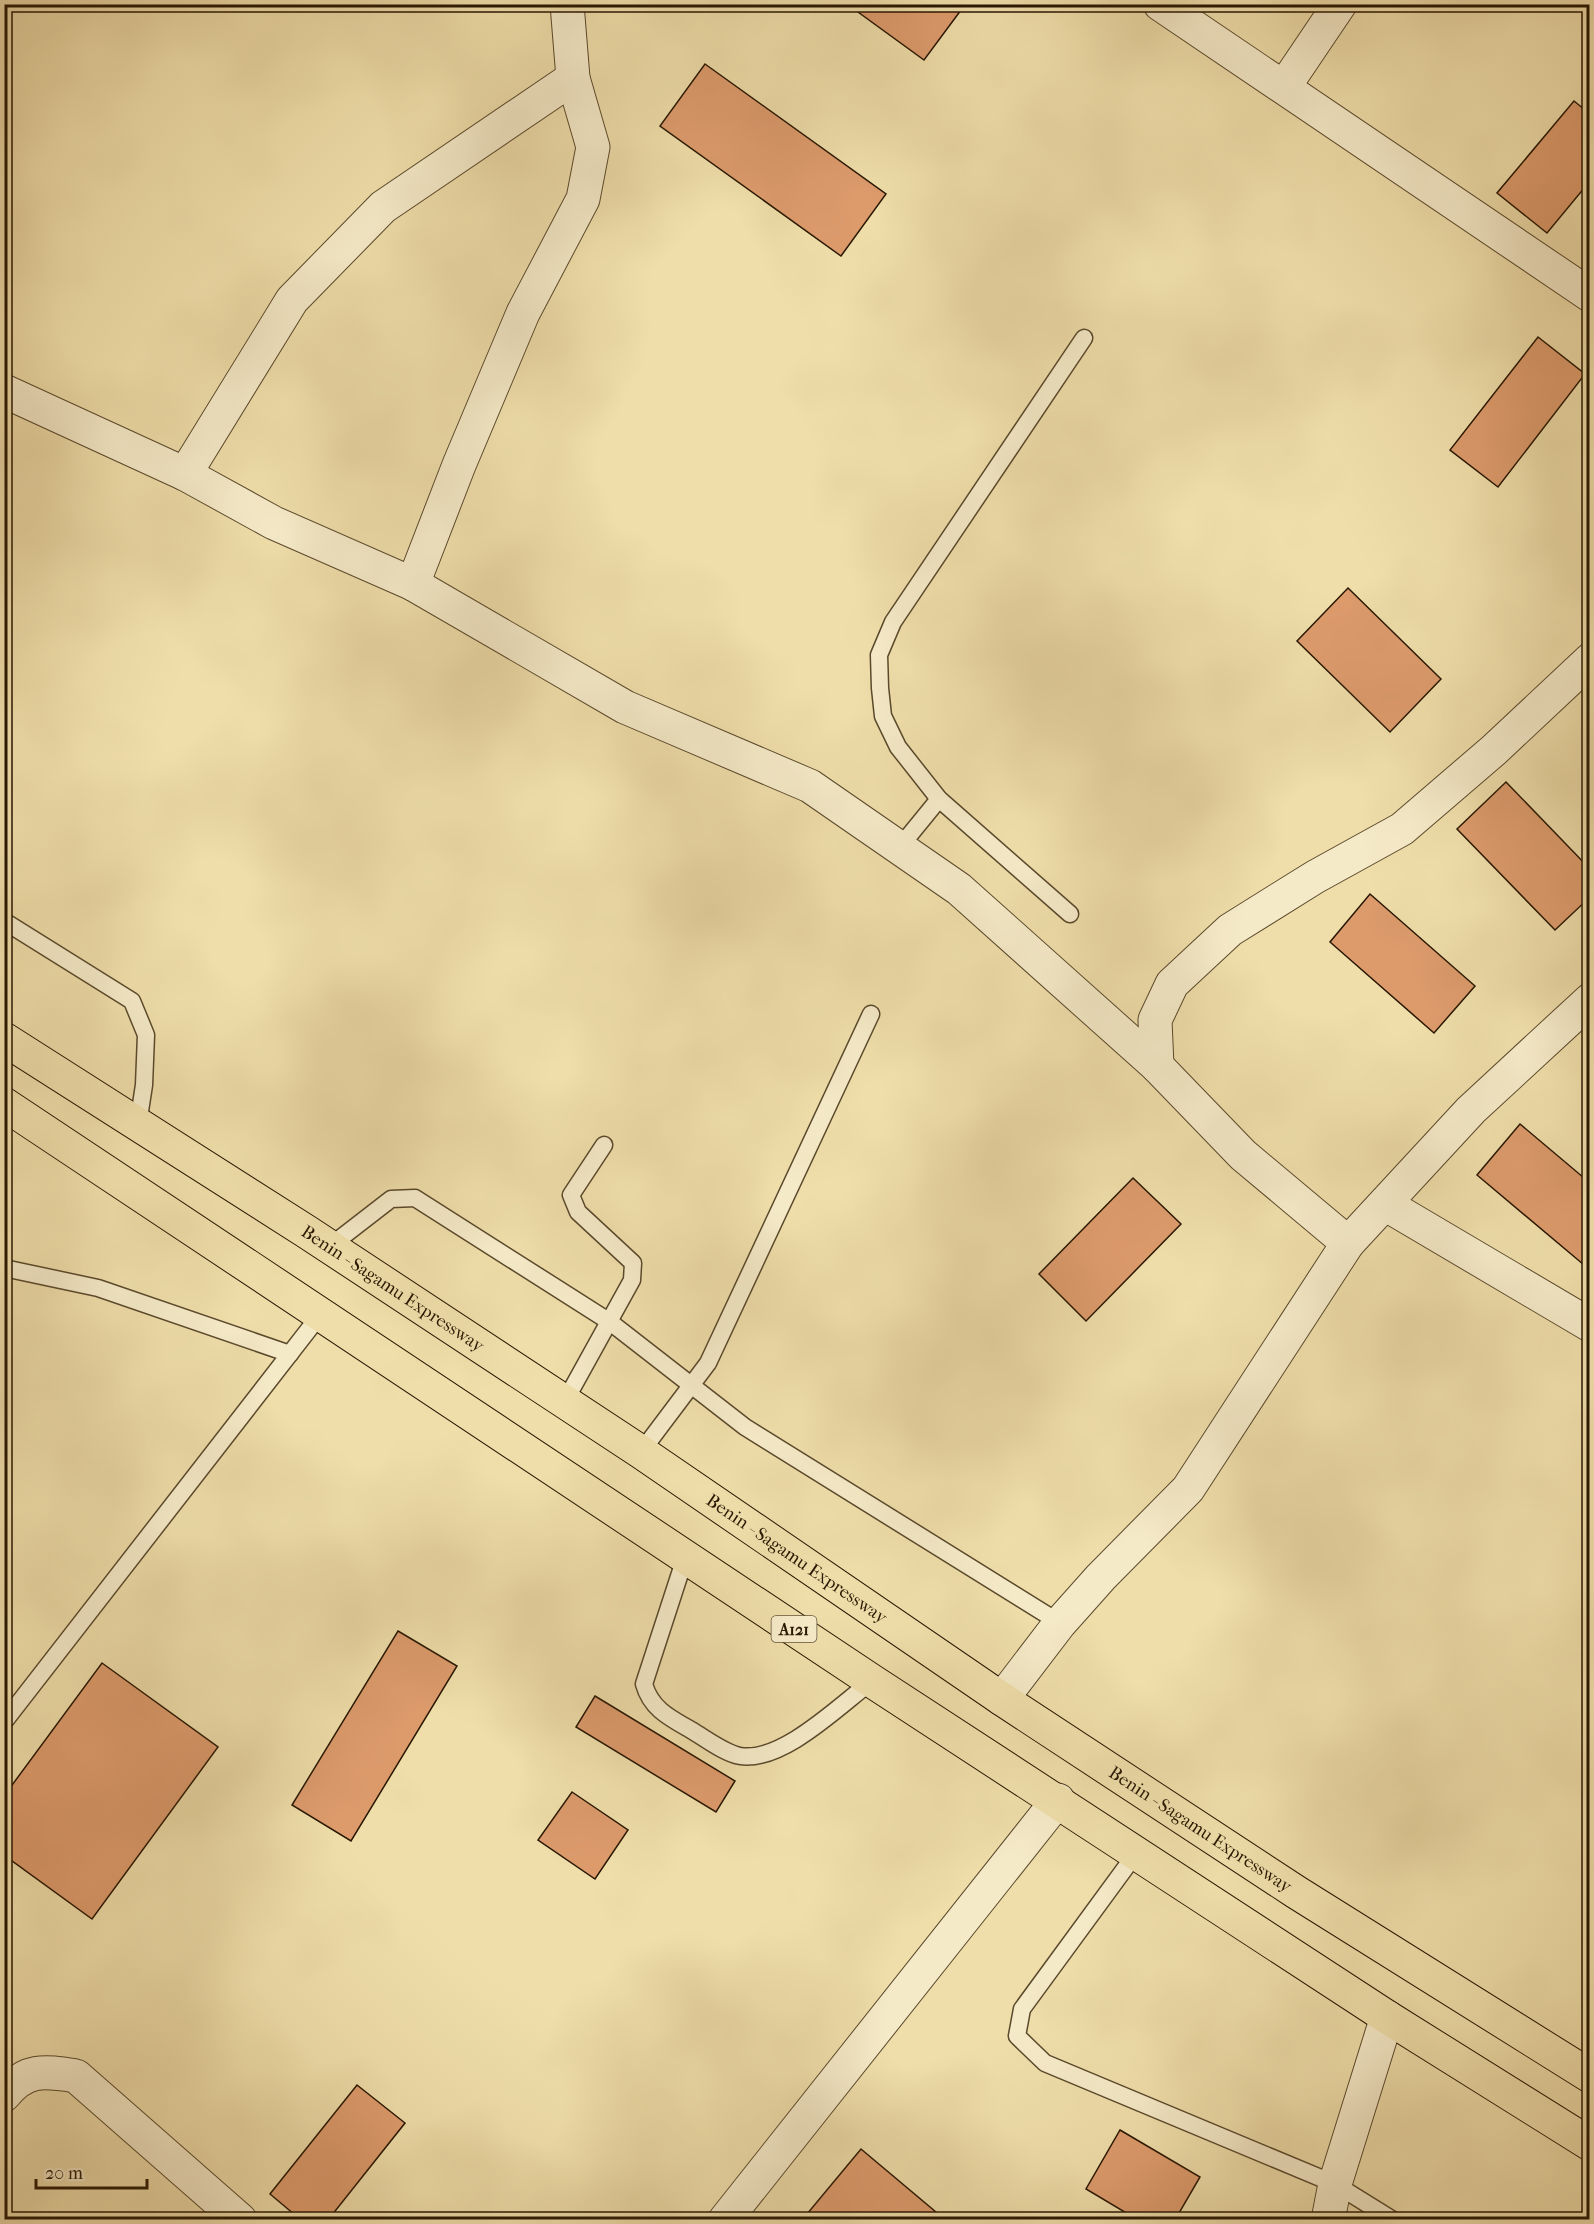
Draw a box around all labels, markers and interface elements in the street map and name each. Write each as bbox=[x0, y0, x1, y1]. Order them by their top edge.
street label: Benin - Sagamu Expressway bbox=[298, 1221, 489, 1357]
street label: Benin - Sagamu Expressway bbox=[702, 1489, 892, 1629]
road number: A121 bbox=[772, 1616, 816, 1642]
street label: Benin - Sagamu Expressway bbox=[1105, 1762, 1297, 1898]
scale bar bbox=[36, 2152, 147, 2190]
text: 20 m bbox=[45, 2163, 83, 2184]

